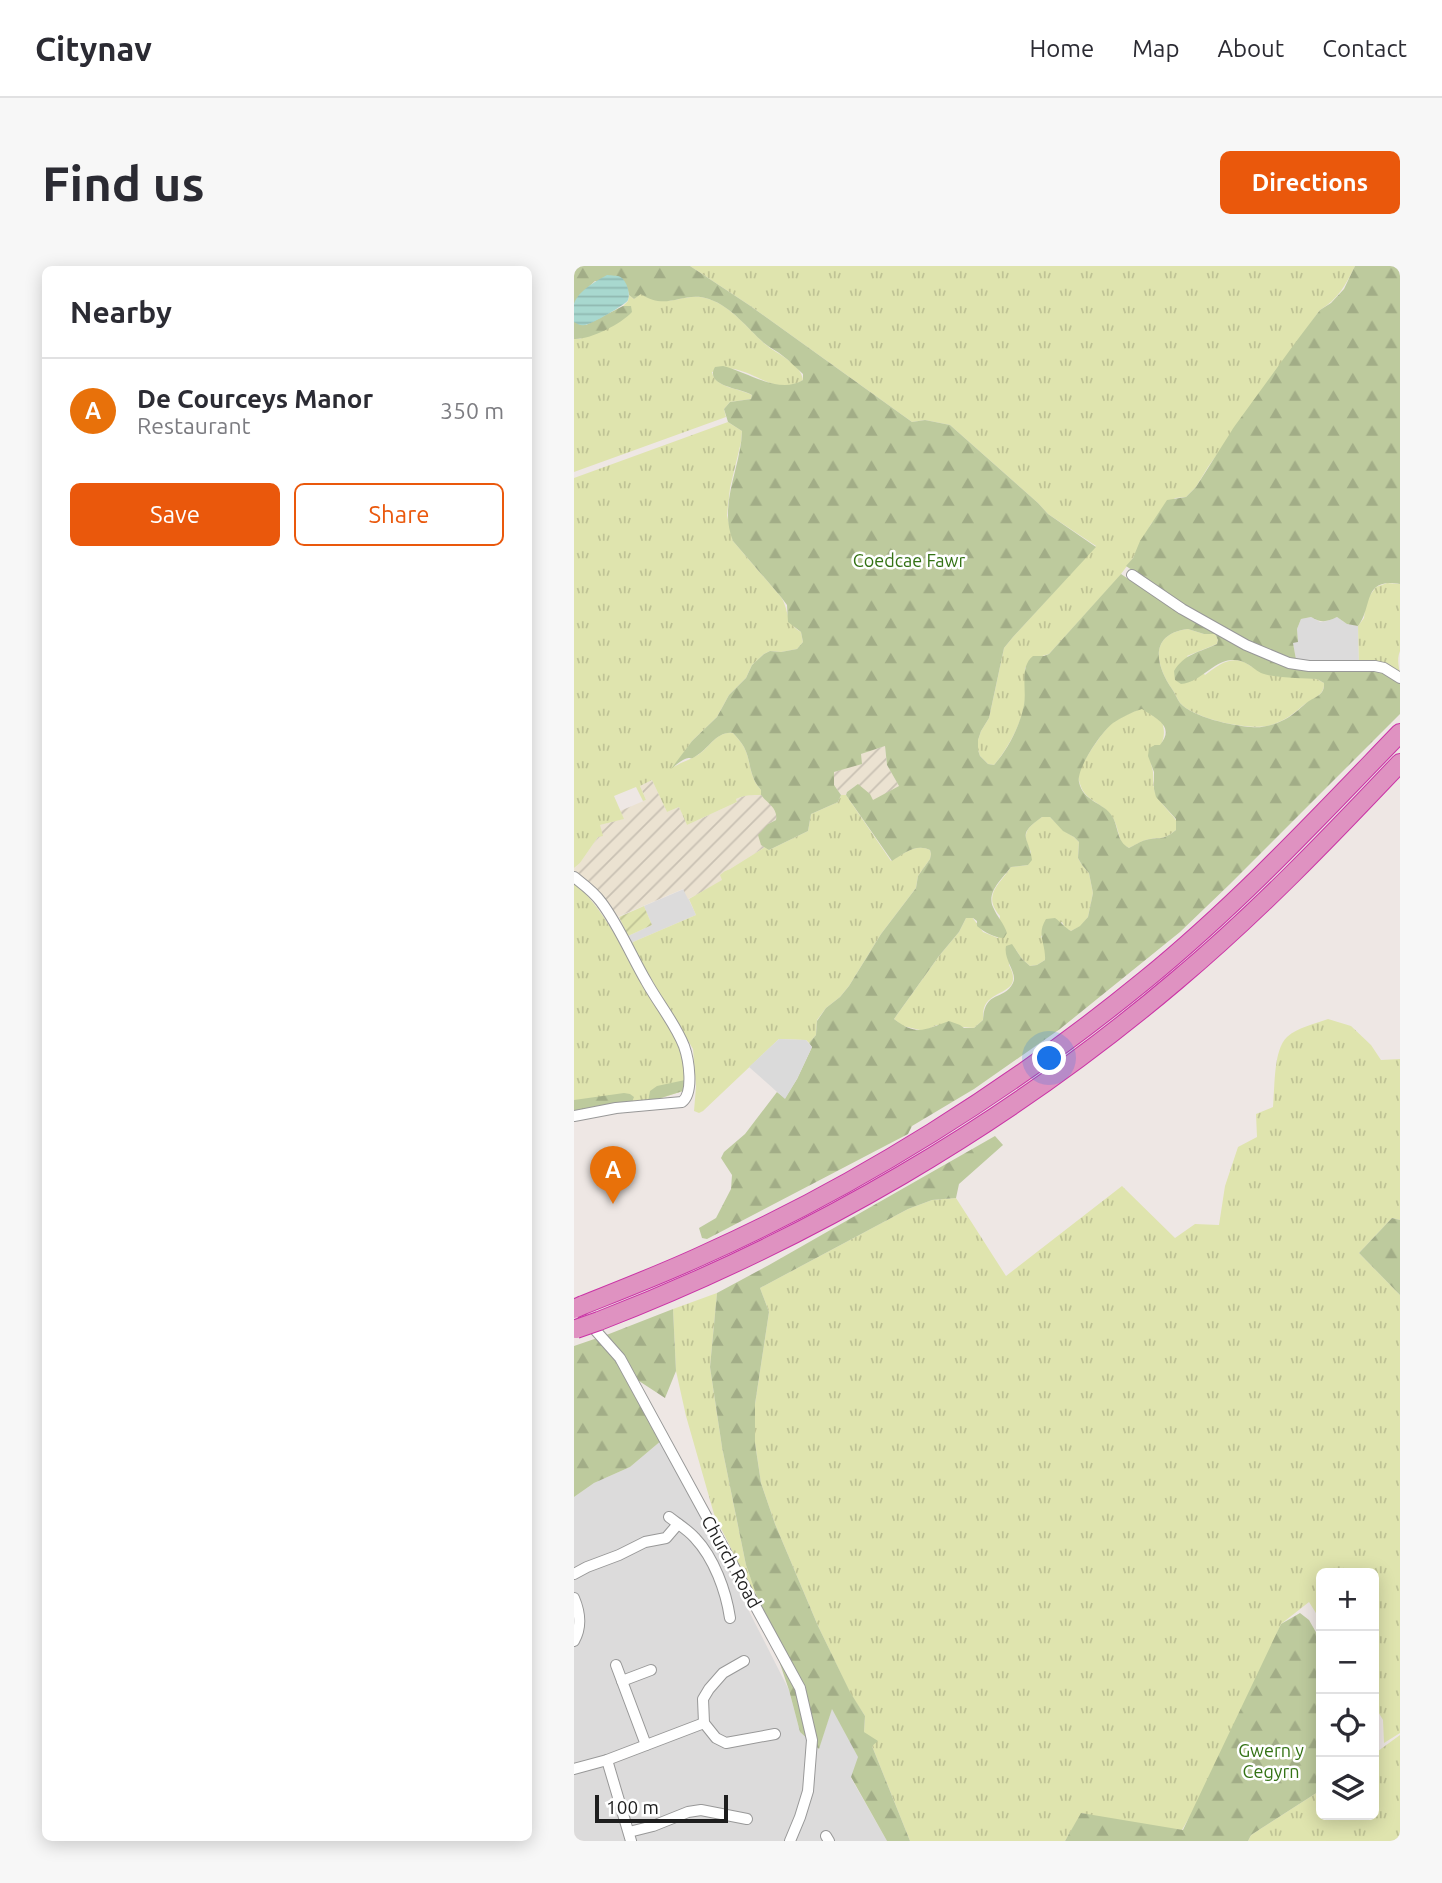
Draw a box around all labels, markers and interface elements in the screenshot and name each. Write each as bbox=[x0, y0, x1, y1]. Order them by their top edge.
text: Citynav bbox=[35, 30, 152, 67]
text: Home bbox=[1029, 35, 1094, 62]
text: Map bbox=[1132, 35, 1179, 62]
text: About bbox=[1217, 35, 1284, 62]
text: Contact bbox=[1322, 35, 1407, 62]
button: Directions bbox=[1220, 151, 1400, 214]
text: Find us bbox=[42, 155, 205, 210]
text: Nearby bbox=[70, 295, 172, 329]
text: De Courceys Manor bbox=[137, 384, 373, 413]
text: A bbox=[85, 398, 101, 423]
text: 350 m bbox=[440, 398, 504, 423]
text: Restaurant bbox=[137, 413, 251, 438]
button: Save bbox=[70, 483, 280, 546]
button: Share bbox=[294, 483, 504, 546]
park label: Coedcae Fawr bbox=[853, 550, 965, 570]
your location bbox=[1032, 1041, 1066, 1075]
pin: A bbox=[590, 1146, 636, 1204]
street label: Church Road bbox=[698, 1512, 766, 1611]
map controls bbox=[1316, 1568, 1379, 1820]
button: + bbox=[1316, 1568, 1379, 1631]
button: − bbox=[1316, 1631, 1379, 1694]
button: locate bbox=[1316, 1694, 1379, 1757]
park label: Gwern y Cegyrn bbox=[1238, 1740, 1304, 1781]
button: layers bbox=[1316, 1757, 1379, 1820]
scale bar bbox=[595, 1792, 728, 1824]
text: 100 m bbox=[606, 1796, 659, 1818]

